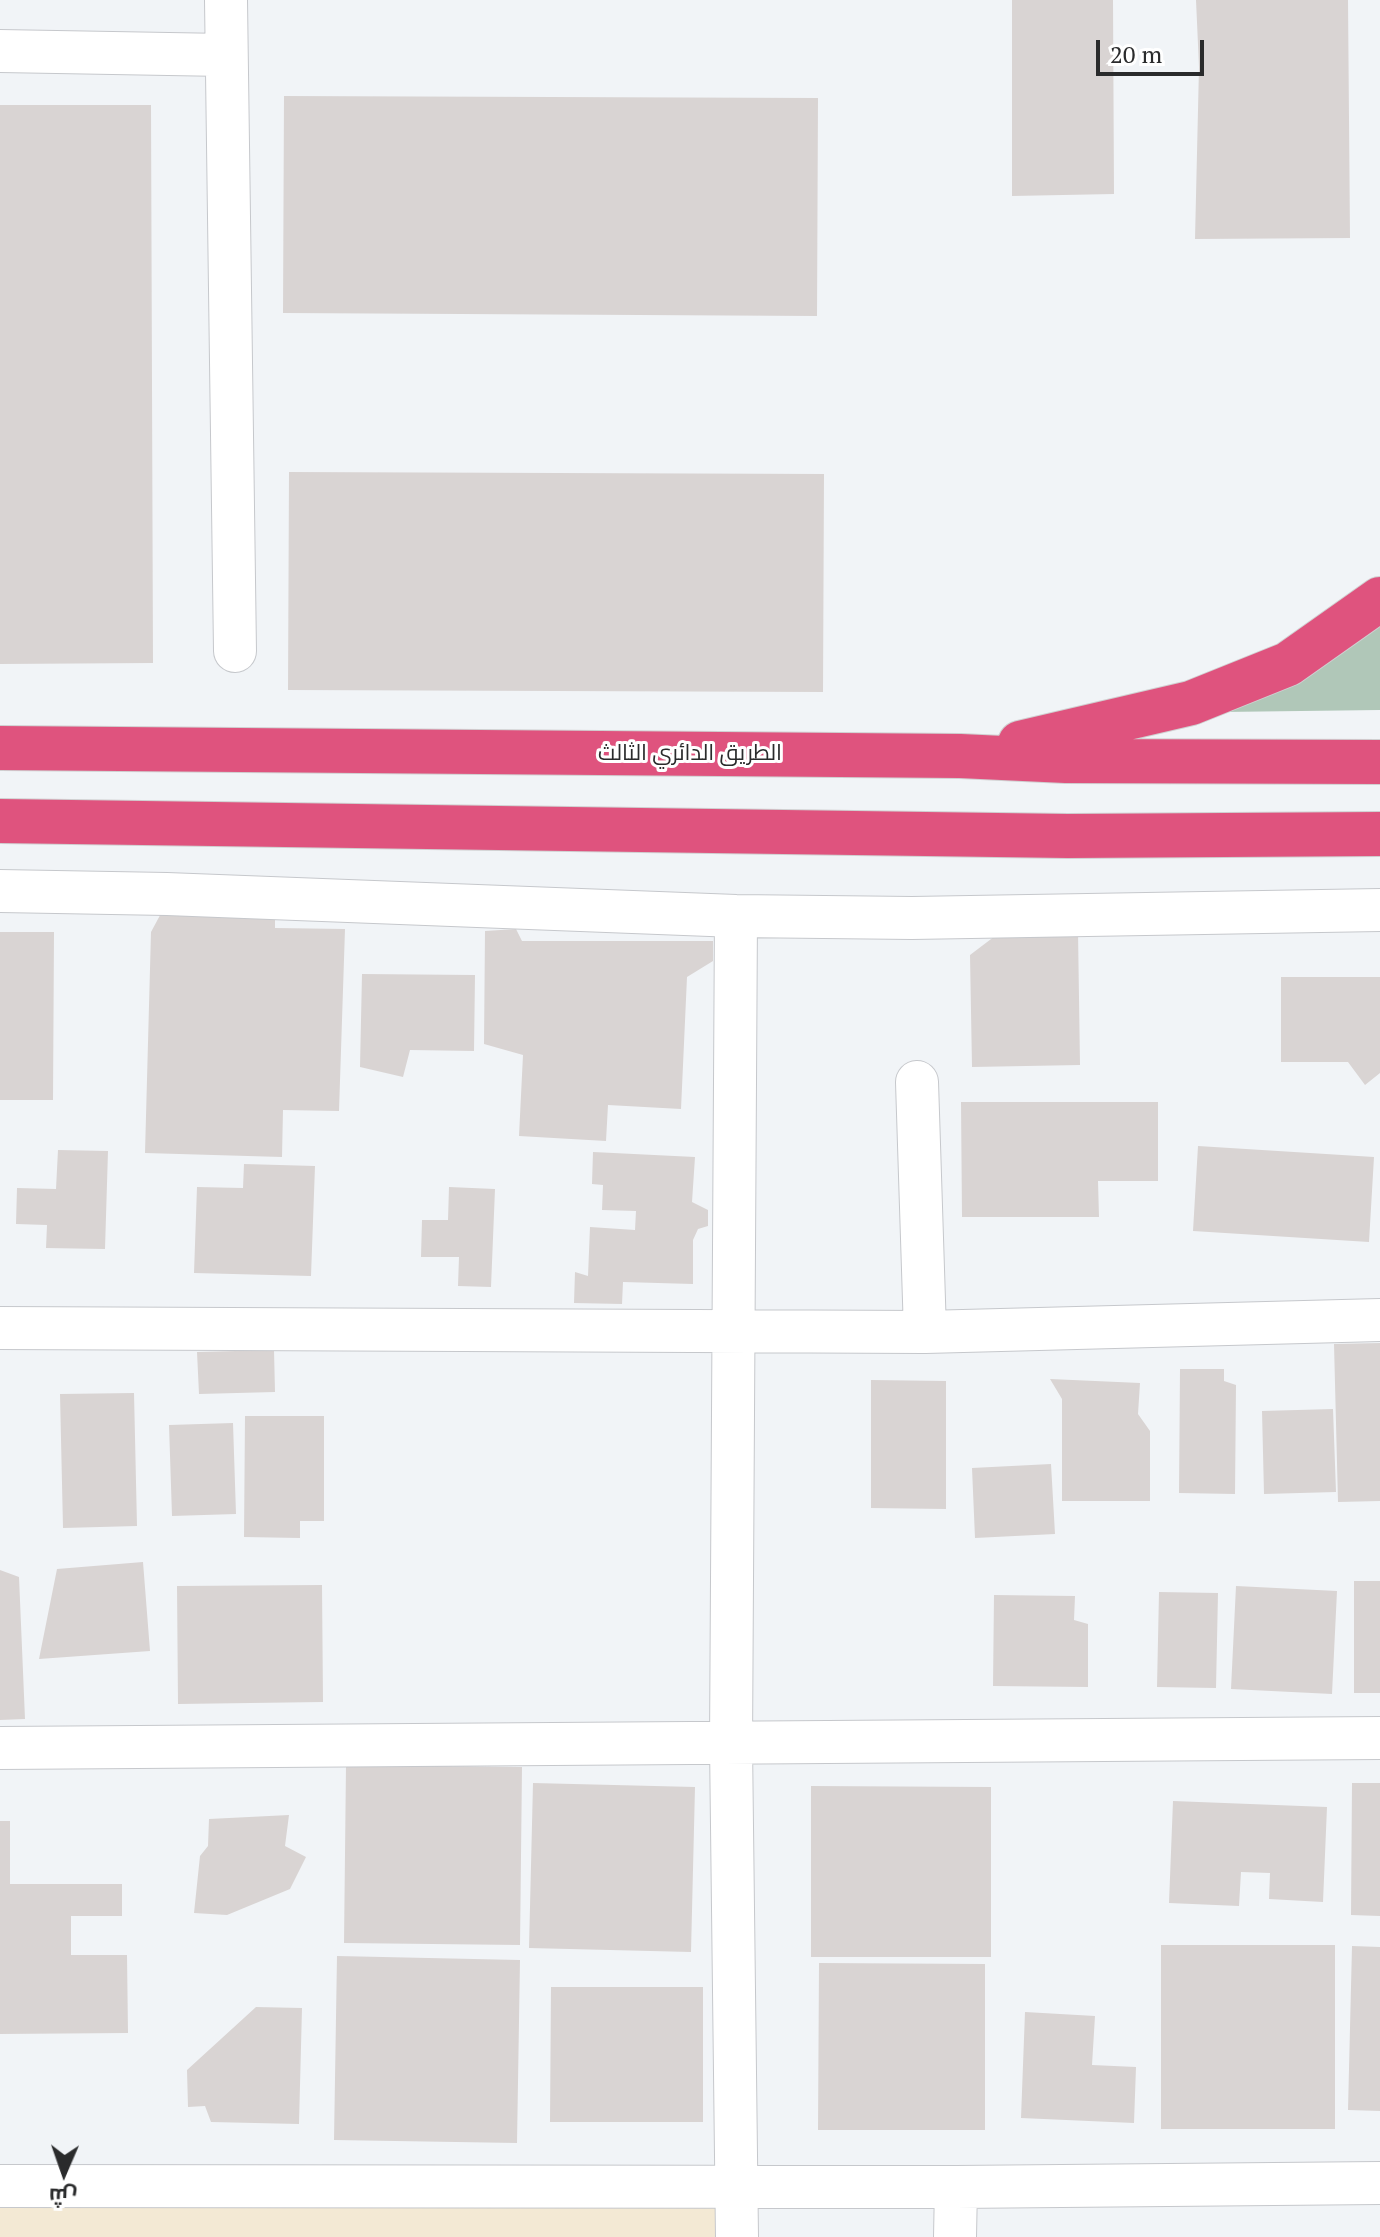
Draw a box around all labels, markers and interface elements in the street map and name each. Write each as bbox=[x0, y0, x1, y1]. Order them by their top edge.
scale bar bbox=[1100, 24, 1208, 74]
text: 20 m bbox=[1110, 38, 1162, 70]
street label: الطريق الدائري الثالث bbox=[598, 741, 782, 767]
north arrow bbox=[24, 2133, 104, 2213]
text: ش bbox=[49, 2183, 78, 2212]

